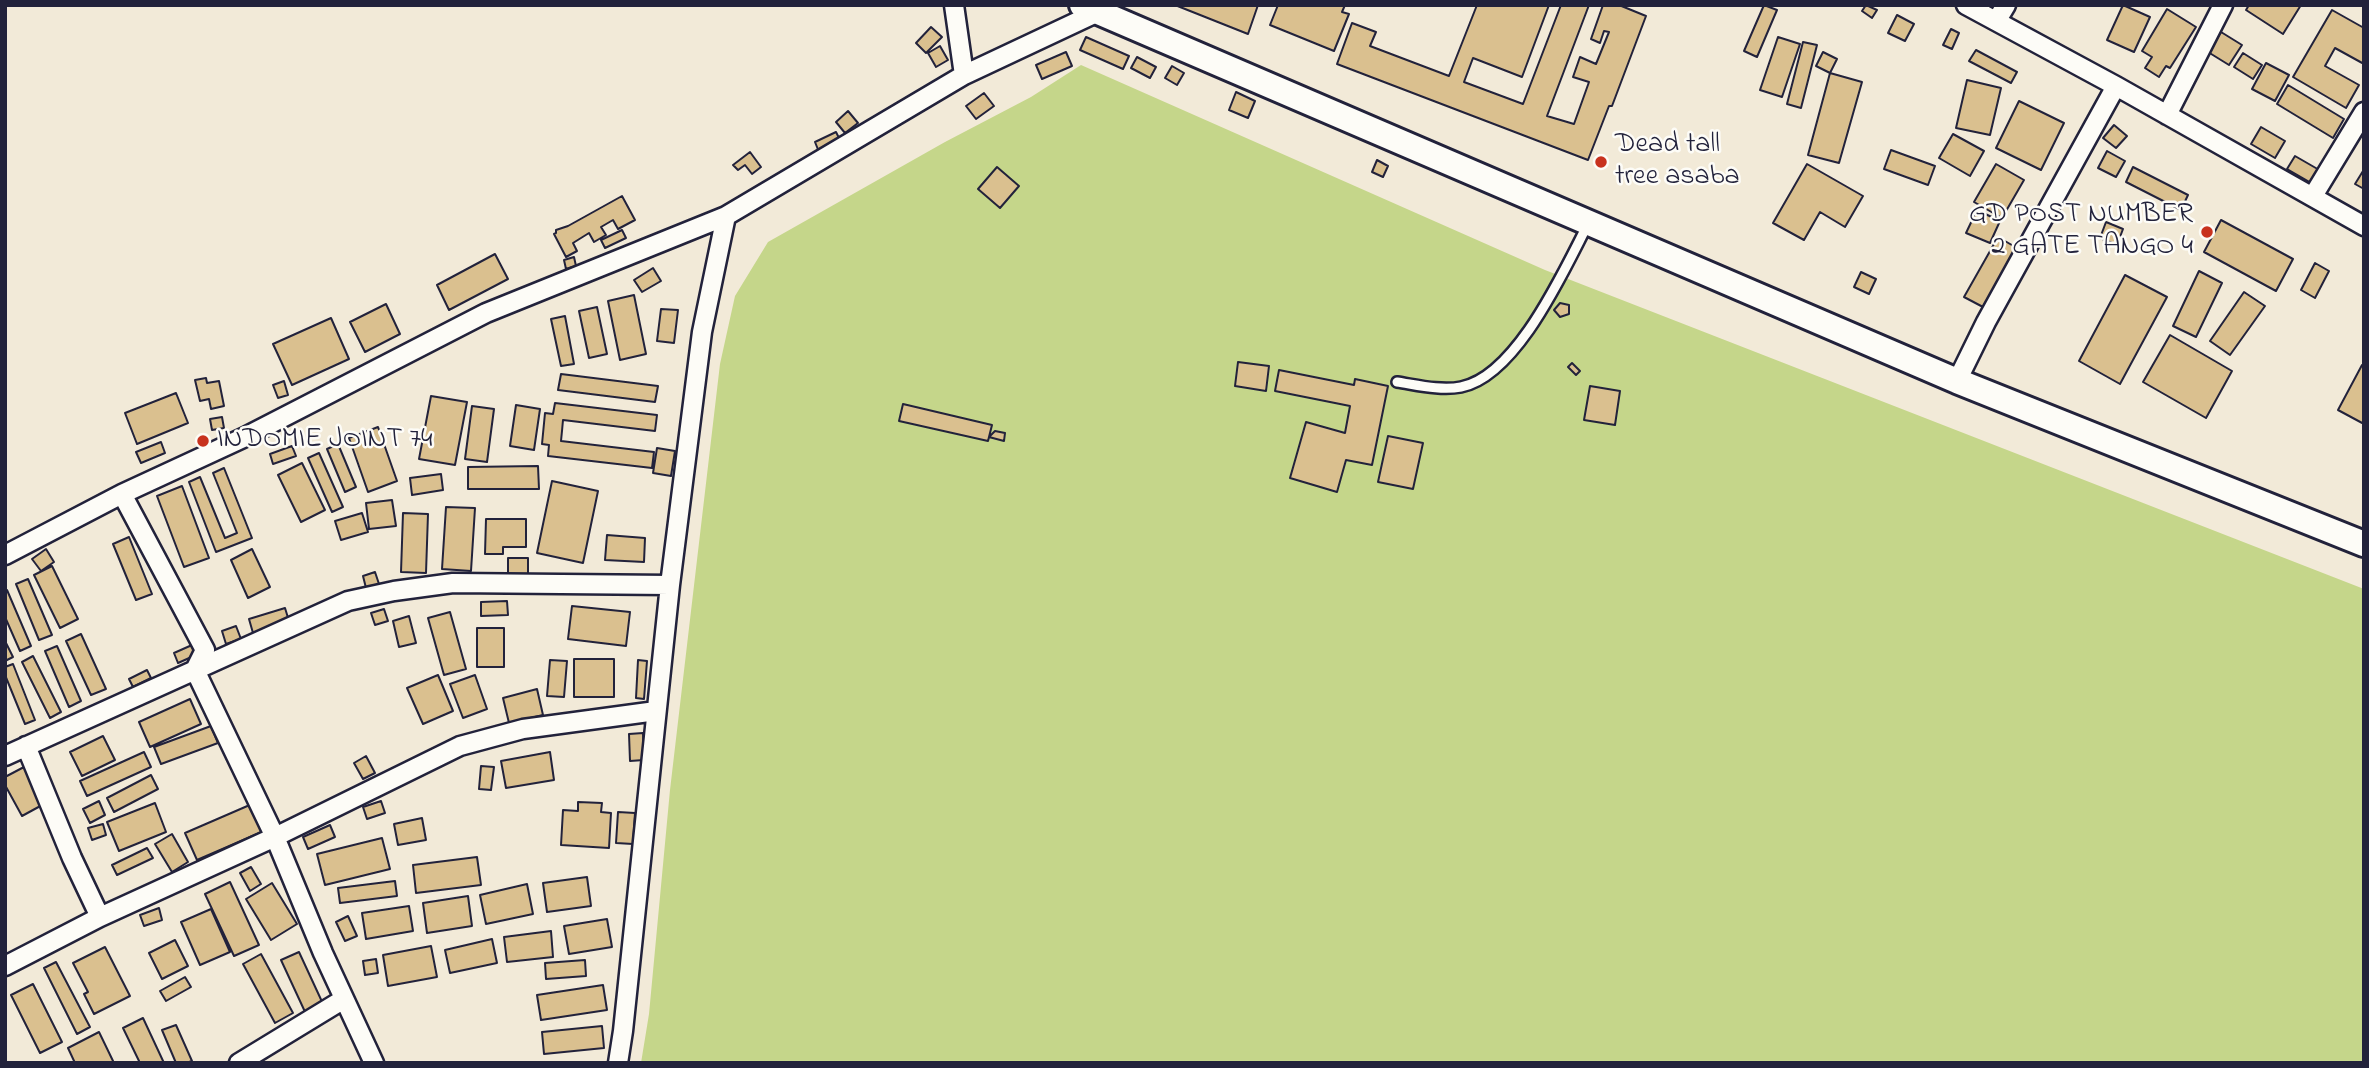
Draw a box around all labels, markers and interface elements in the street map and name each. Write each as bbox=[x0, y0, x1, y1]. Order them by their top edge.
place label: Dead tall tree asaba bbox=[1615, 129, 1740, 195]
marker: Dead tall tree asaba bbox=[1593, 154, 1609, 170]
place label: GD POST NUMBER 2 GATE TANGO 4 bbox=[1969, 199, 2193, 265]
marker: GD POST NUMBER 2 GATE TANGO 4 bbox=[2199, 224, 2215, 240]
place label: INDOMIE JOINT 74 bbox=[217, 424, 433, 458]
marker: INDOMIE JOINT 74 bbox=[195, 433, 211, 449]

